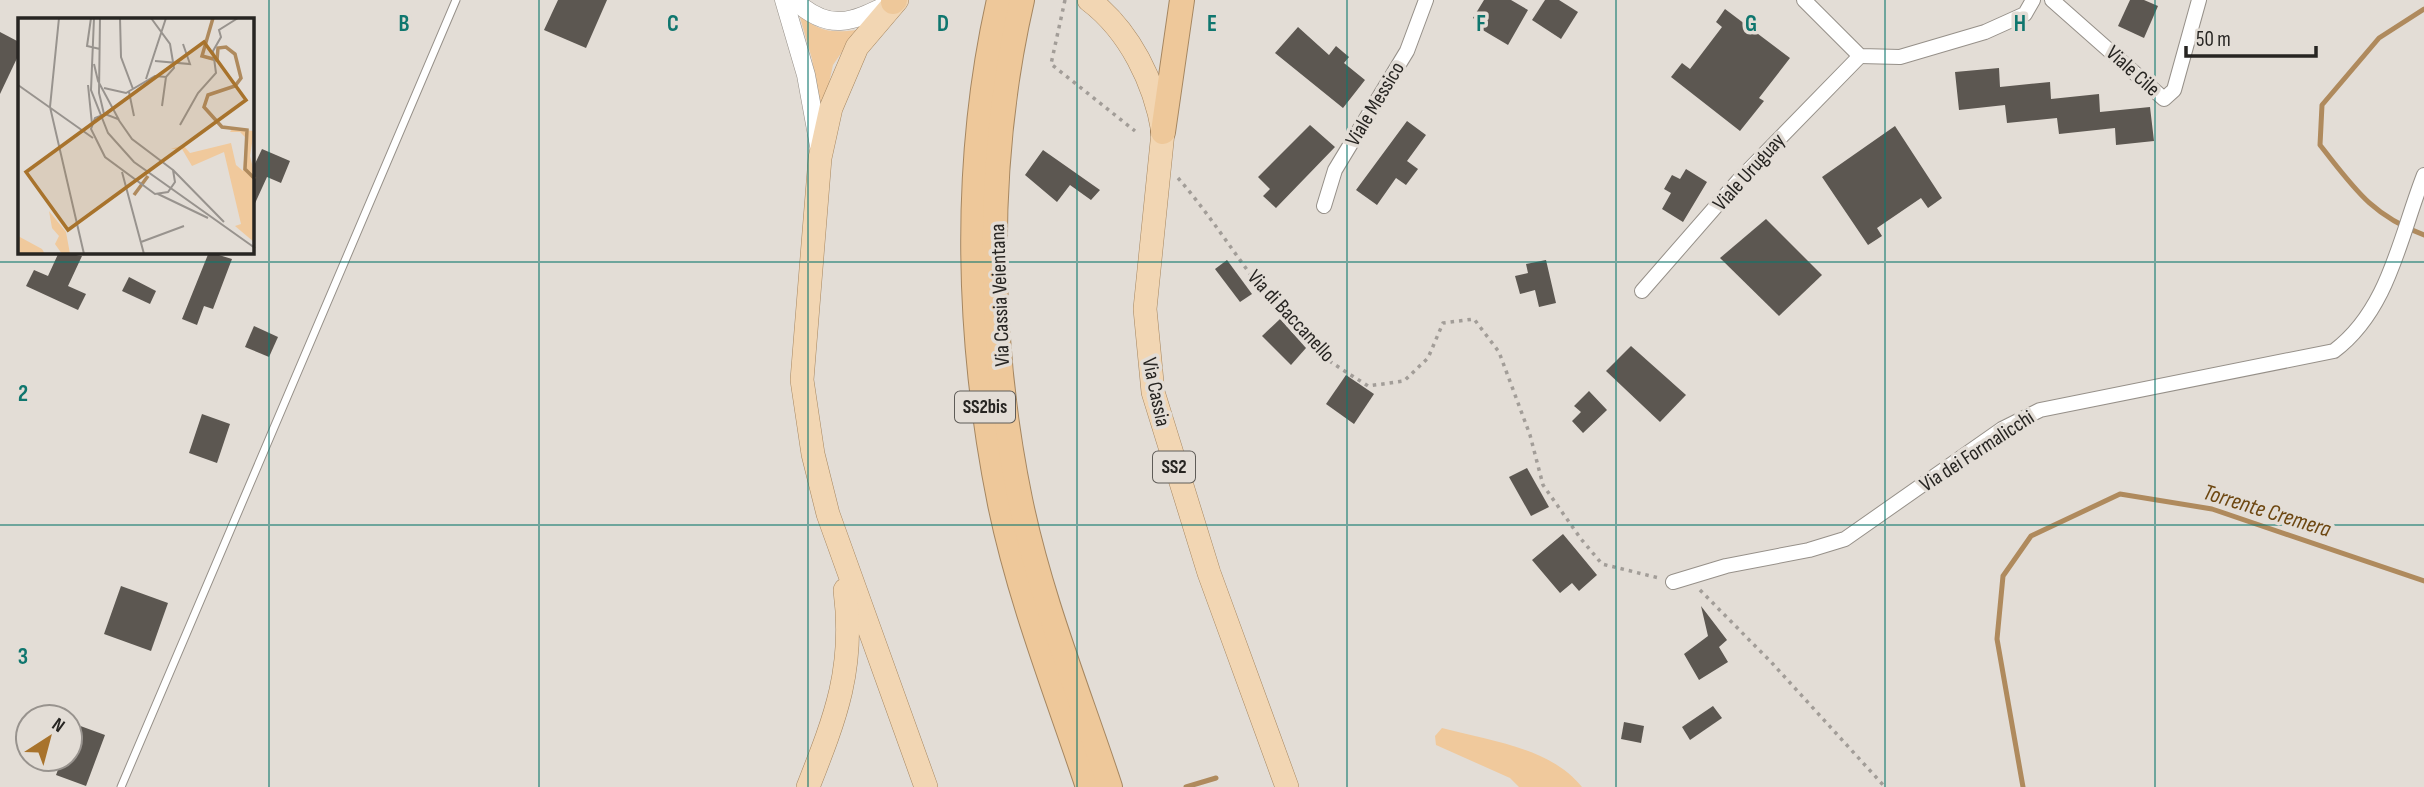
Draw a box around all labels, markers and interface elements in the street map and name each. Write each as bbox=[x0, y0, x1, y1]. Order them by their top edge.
text: B bbox=[399, 10, 410, 38]
text: C bbox=[667, 10, 679, 38]
text: D bbox=[937, 10, 949, 38]
text: E bbox=[1207, 10, 1217, 38]
text: F bbox=[1476, 10, 1486, 38]
text: G bbox=[1745, 10, 1757, 38]
text: H bbox=[2014, 10, 2026, 38]
scale bar bbox=[2186, 14, 2316, 58]
inset map bbox=[18, 18, 254, 254]
text: 50 m bbox=[2196, 27, 2231, 52]
street label: Viale Cile bbox=[2101, 40, 2165, 102]
street label: Viale Messico bbox=[1340, 57, 1410, 151]
street label: Viale Uruguay bbox=[1708, 128, 1790, 216]
street label: Via Cassia Veientana bbox=[985, 223, 1015, 367]
street label: Via di Baccanello bbox=[1242, 265, 1340, 367]
street label: Via Cassia bbox=[1137, 355, 1175, 429]
text: 2 bbox=[18, 380, 28, 408]
road number: SS2bis bbox=[955, 392, 1015, 422]
street label: Via dei Formalicchi bbox=[1915, 405, 2039, 497]
road number: SS2 bbox=[1153, 452, 1195, 482]
water label: Torrente Cremera bbox=[2200, 478, 2335, 544]
text: 3 bbox=[18, 643, 28, 671]
north arrow bbox=[14, 703, 84, 773]
text: N bbox=[47, 713, 69, 738]

